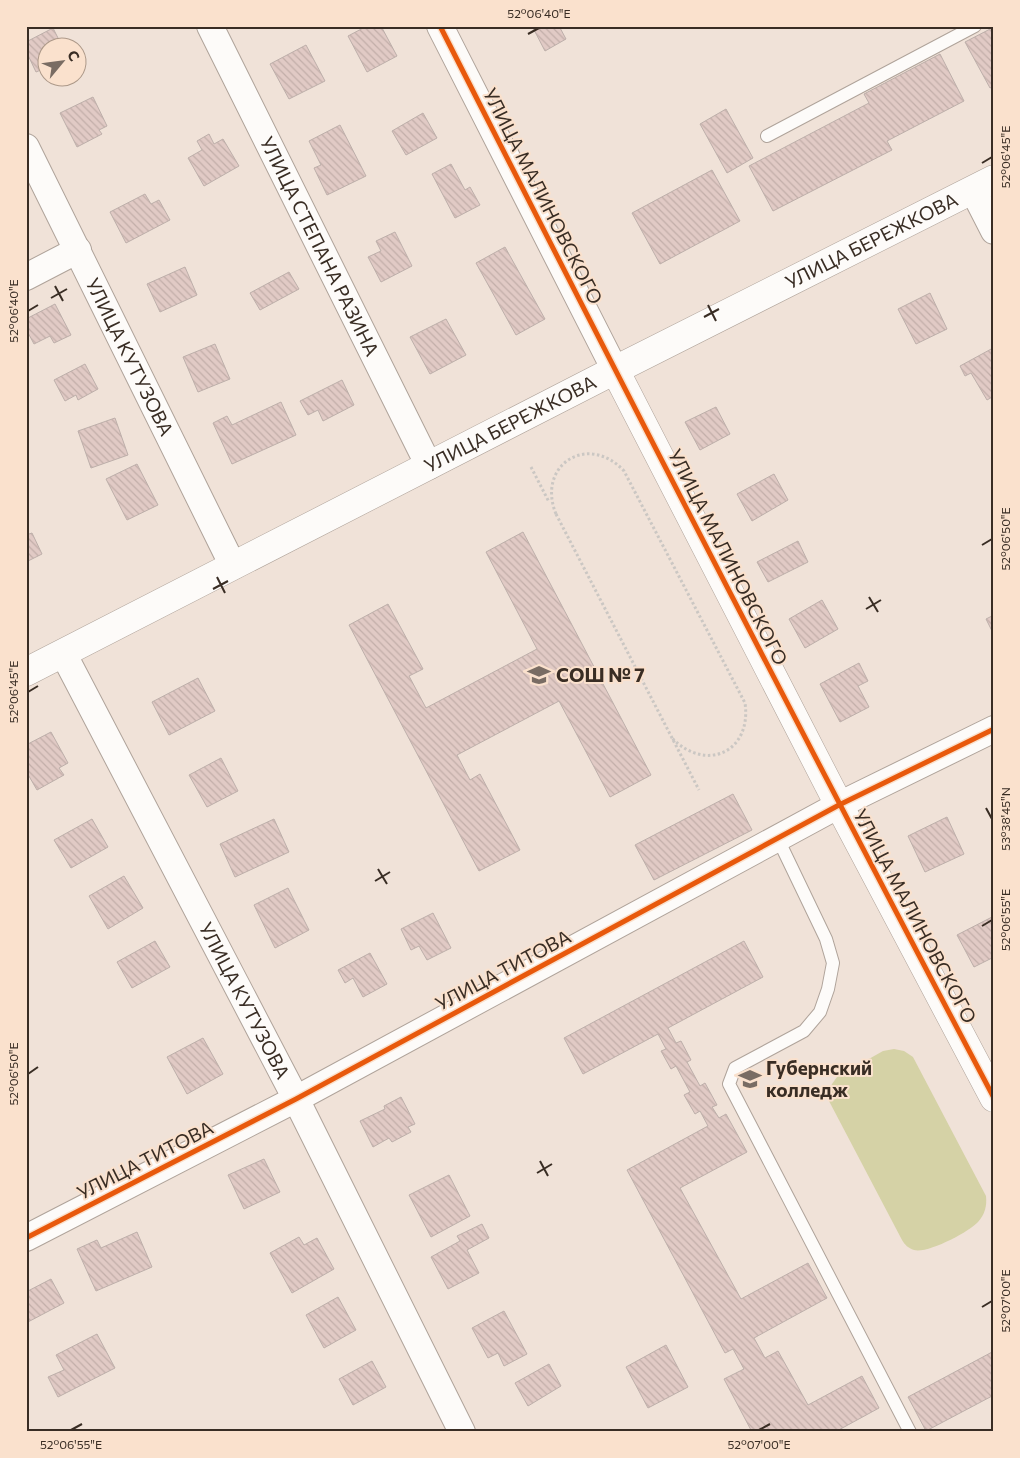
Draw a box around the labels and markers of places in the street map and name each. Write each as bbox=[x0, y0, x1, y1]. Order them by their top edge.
school or university icon: СОШ № 7 bbox=[526, 662, 552, 688]
place label: СОШ № 7 bbox=[556, 663, 645, 686]
place label: Губернский колледж bbox=[766, 1056, 872, 1101]
school or university icon: Губернский колледж bbox=[737, 1066, 763, 1092]

